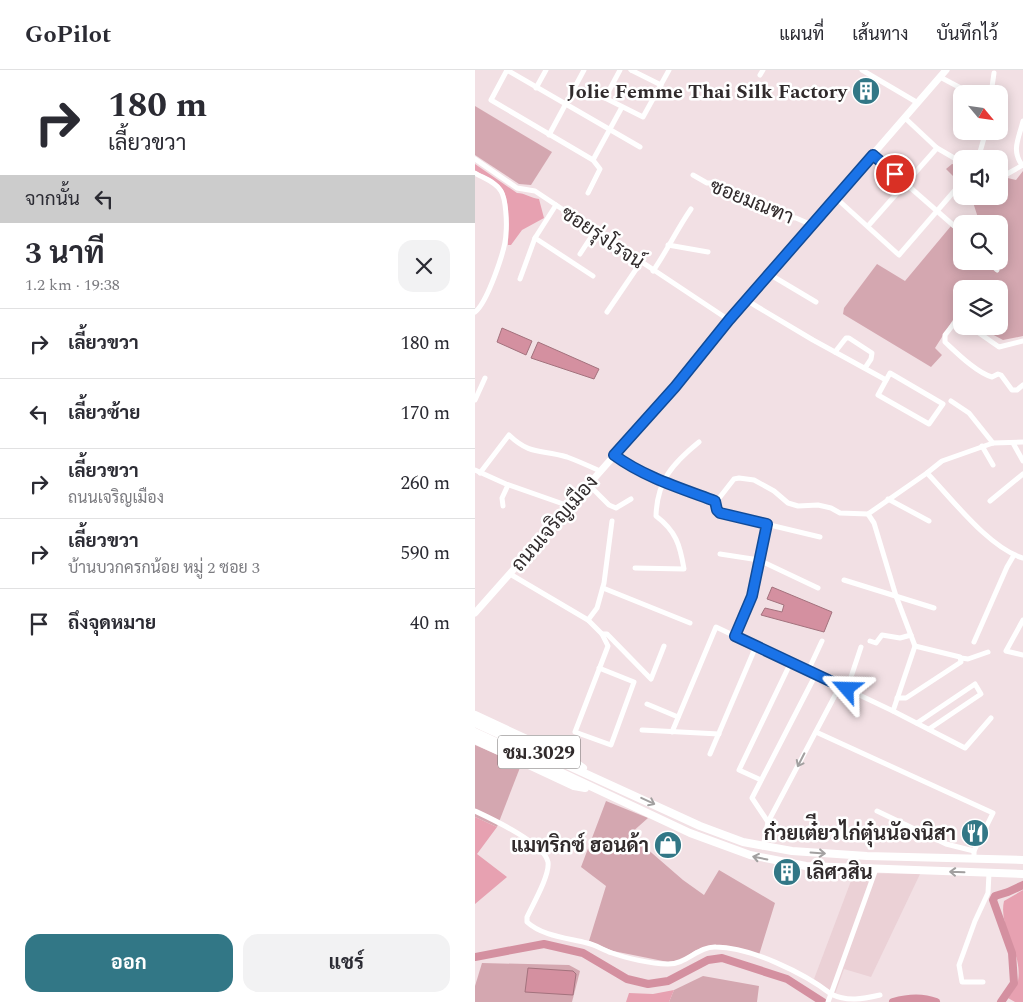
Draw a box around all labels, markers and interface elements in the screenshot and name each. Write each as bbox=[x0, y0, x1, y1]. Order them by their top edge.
text: GoPilot bbox=[25, 17, 111, 53]
text: แผนที่ bbox=[779, 21, 824, 48]
text: เส้นทาง bbox=[852, 21, 908, 48]
text: บันทึกไว้ bbox=[936, 21, 998, 48]
building icon: Jolie Femme Thai Silk Factory bbox=[851, 76, 881, 106]
place label: Jolie Femme Thai Silk Factory bbox=[567, 77, 848, 107]
text: 180 m bbox=[108, 79, 207, 132]
north arrow bbox=[953, 85, 1007, 140]
map controls bbox=[953, 85, 1008, 335]
icon: right bbox=[25, 90, 90, 155]
text: เลี้ยวขวา bbox=[108, 127, 186, 160]
button: sound bbox=[953, 150, 1008, 205]
pin bbox=[874, 153, 916, 195]
icon: arrive bbox=[881, 160, 909, 188]
street label: ซอยมณฑา bbox=[705, 171, 798, 232]
text: จากนั้น bbox=[25, 185, 80, 214]
icon: left bbox=[90, 185, 118, 213]
street label: ซอยรุ่งโรจน์ bbox=[555, 199, 650, 277]
button: search bbox=[953, 215, 1008, 270]
text: 3 นาที bbox=[25, 231, 104, 277]
button: close bbox=[398, 240, 450, 292]
text: 1.2 km · 19:38 bbox=[25, 273, 120, 297]
button: layers bbox=[953, 280, 1008, 335]
text: เลี้ยวขวา bbox=[68, 329, 139, 358]
text: 180 m bbox=[400, 329, 450, 358]
icon: right bbox=[25, 330, 53, 358]
text: เลี้ยวซ้าย bbox=[68, 399, 140, 428]
text: 170 m bbox=[400, 399, 450, 428]
icon: left bbox=[25, 400, 53, 428]
text: เลี้ยวขวา bbox=[68, 457, 139, 486]
text: 260 m bbox=[400, 469, 450, 498]
street label: ถนนเจริญเมือง bbox=[504, 469, 605, 579]
icon: right bbox=[25, 470, 53, 498]
text: ถนนเจริญเมือง bbox=[68, 486, 164, 510]
text: เลี้ยวขวา bbox=[68, 527, 139, 556]
text: 590 m bbox=[400, 539, 450, 568]
icon: right bbox=[25, 540, 53, 568]
text: บ้านบวกครกน้อย หมู่ 2 ซอย 3 bbox=[68, 556, 260, 580]
text: ถึงจุดหมาย bbox=[68, 609, 156, 638]
text: 40 m bbox=[410, 609, 450, 638]
icon: arrive bbox=[25, 610, 53, 638]
position arrow bbox=[820, 662, 872, 714]
road number: ชม.3029 bbox=[498, 736, 580, 769]
one-way arrow bbox=[796, 752, 805, 767]
one-way arrow bbox=[640, 797, 655, 807]
place label: ก๋วยเต๋ียวไก่ตุ๋นนัองนิสา bbox=[764, 813, 956, 849]
restaurant icon: ก๋วยเต๋ียวไก่ตุ๋นนัองนิสา bbox=[960, 818, 990, 848]
shop icon: แมทริกซ์ ฮอนด้า bbox=[653, 830, 683, 860]
place label: แมทริกซ์ ฮอนด้า bbox=[511, 831, 649, 861]
one-way arrow bbox=[810, 848, 826, 858]
one-way arrow bbox=[753, 853, 769, 862]
building icon: เลิศวสิน bbox=[772, 857, 802, 887]
place label: เลิศวสิน bbox=[806, 858, 873, 888]
one-way arrow bbox=[949, 867, 965, 876]
button: ออก bbox=[25, 934, 233, 992]
button: แชร์ bbox=[243, 934, 450, 992]

